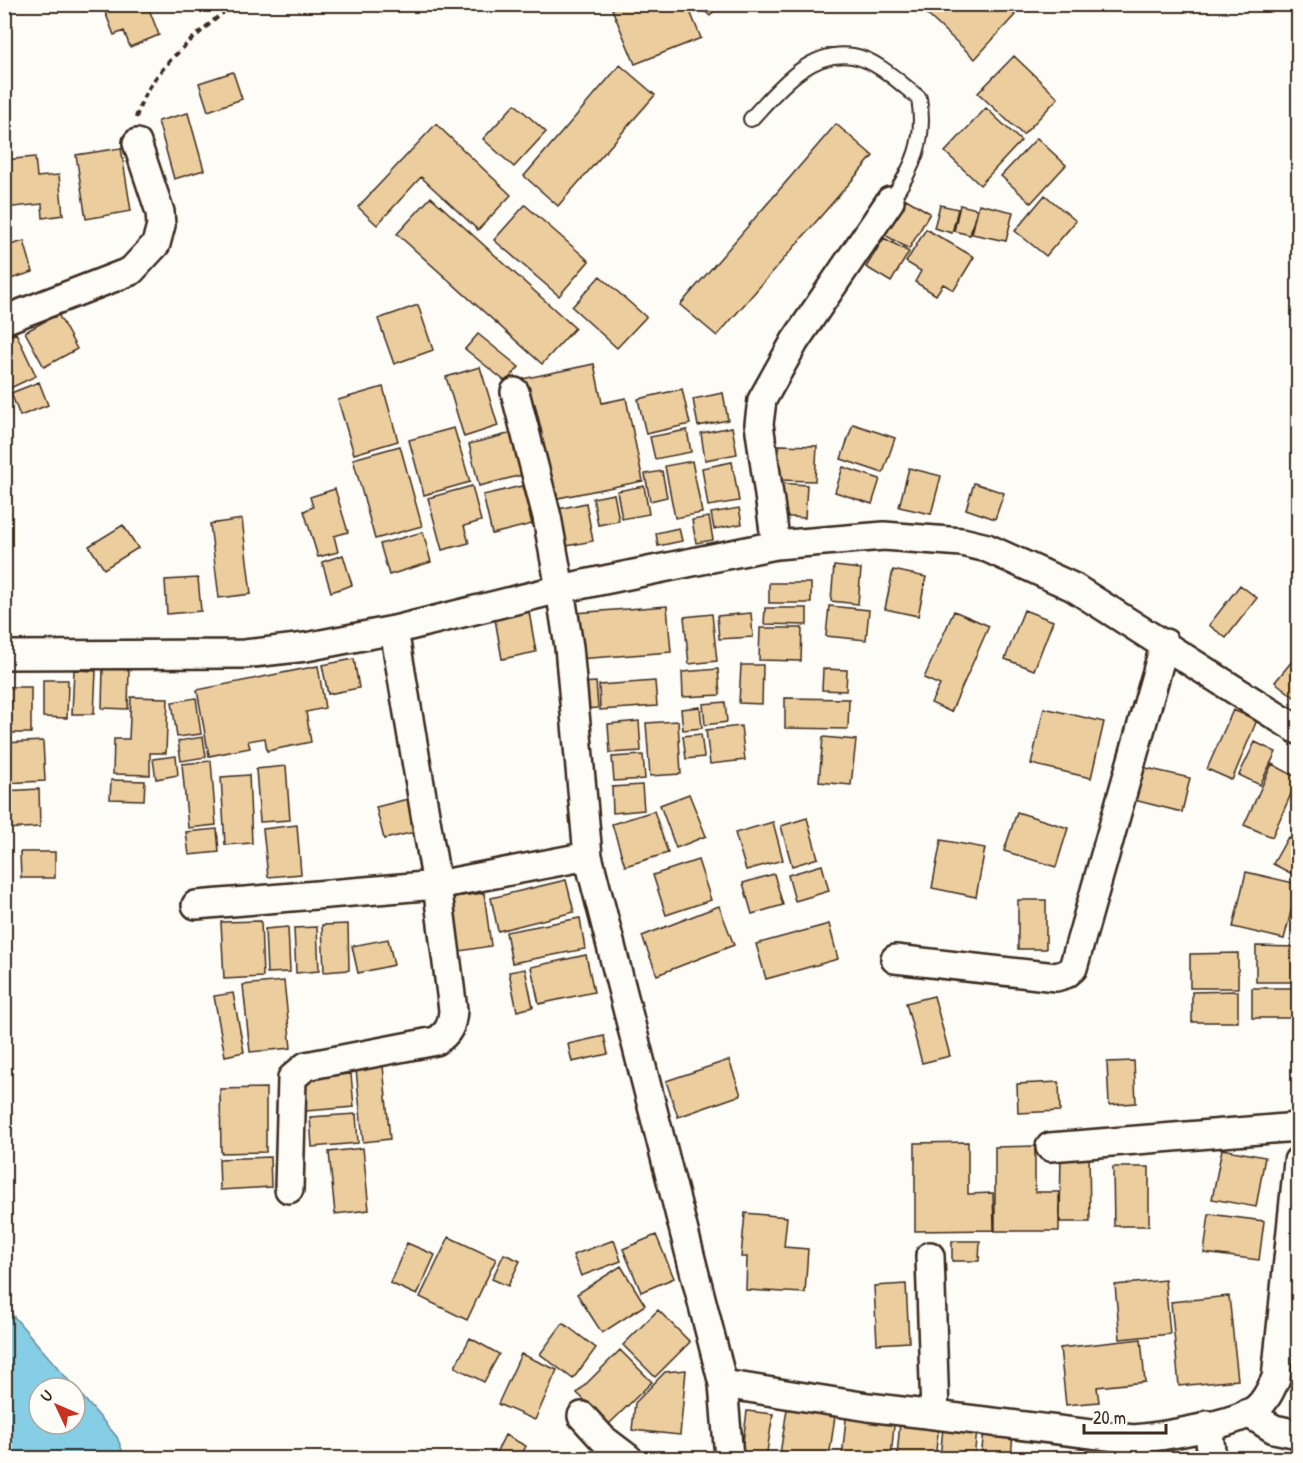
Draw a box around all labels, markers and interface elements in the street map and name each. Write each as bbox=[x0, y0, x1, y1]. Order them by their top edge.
north arrow bbox=[27, 1376, 87, 1436]
text: U bbox=[35, 1385, 57, 1406]
scale bar bbox=[1084, 1397, 1166, 1435]
text: 20 m bbox=[1093, 1405, 1126, 1430]

